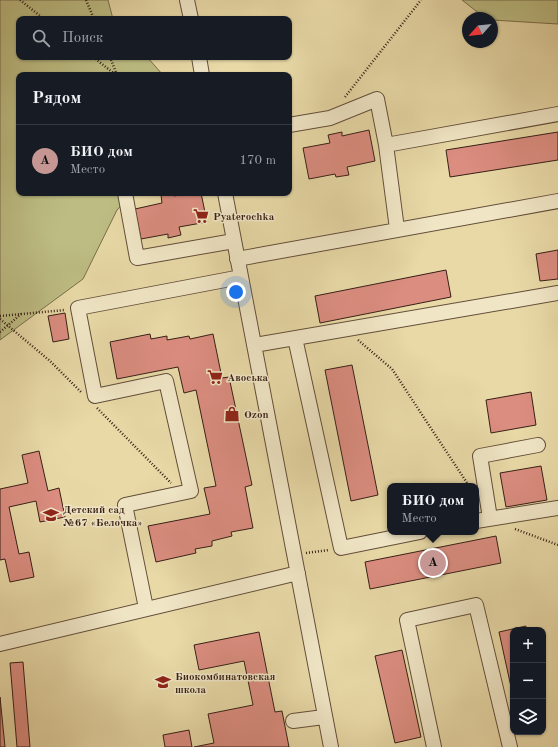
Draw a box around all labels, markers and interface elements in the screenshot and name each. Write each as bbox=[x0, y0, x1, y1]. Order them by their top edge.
north arrow bbox=[462, 12, 498, 48]
search box bbox=[16, 16, 292, 60]
icon: search bbox=[30, 27, 52, 49]
text: Поиск bbox=[62, 31, 103, 46]
text: Рядом bbox=[32, 90, 81, 107]
text: БИО дом bbox=[70, 145, 133, 160]
text: A bbox=[40, 154, 50, 167]
text: 170 m bbox=[239, 154, 276, 167]
text: Место bbox=[70, 163, 105, 176]
supermarket icon: Pyaterochka bbox=[192, 207, 210, 225]
place label: Pyaterochka bbox=[213, 212, 275, 223]
your location bbox=[226, 282, 246, 302]
supermarket icon: Авоська bbox=[206, 368, 224, 386]
place label: Авоська bbox=[227, 373, 269, 384]
shop icon: Ozon bbox=[223, 405, 241, 423]
place label: Ozon bbox=[244, 410, 269, 421]
popup bbox=[387, 483, 479, 535]
text: БИО дом bbox=[402, 494, 464, 509]
place label: Детский сад №67 «Белочка» bbox=[63, 505, 143, 529]
school or university icon: Детский сад №67 «Белочка» bbox=[42, 506, 60, 524]
text: Место bbox=[402, 512, 437, 525]
pin: A bbox=[420, 548, 446, 578]
map controls bbox=[510, 627, 546, 735]
button: + bbox=[510, 627, 546, 663]
button: − bbox=[510, 663, 546, 699]
place label: Биокомбинатовская школа bbox=[175, 672, 276, 696]
school or university icon: Биокомбинатовская школа bbox=[154, 673, 172, 691]
button: layers bbox=[510, 699, 546, 735]

